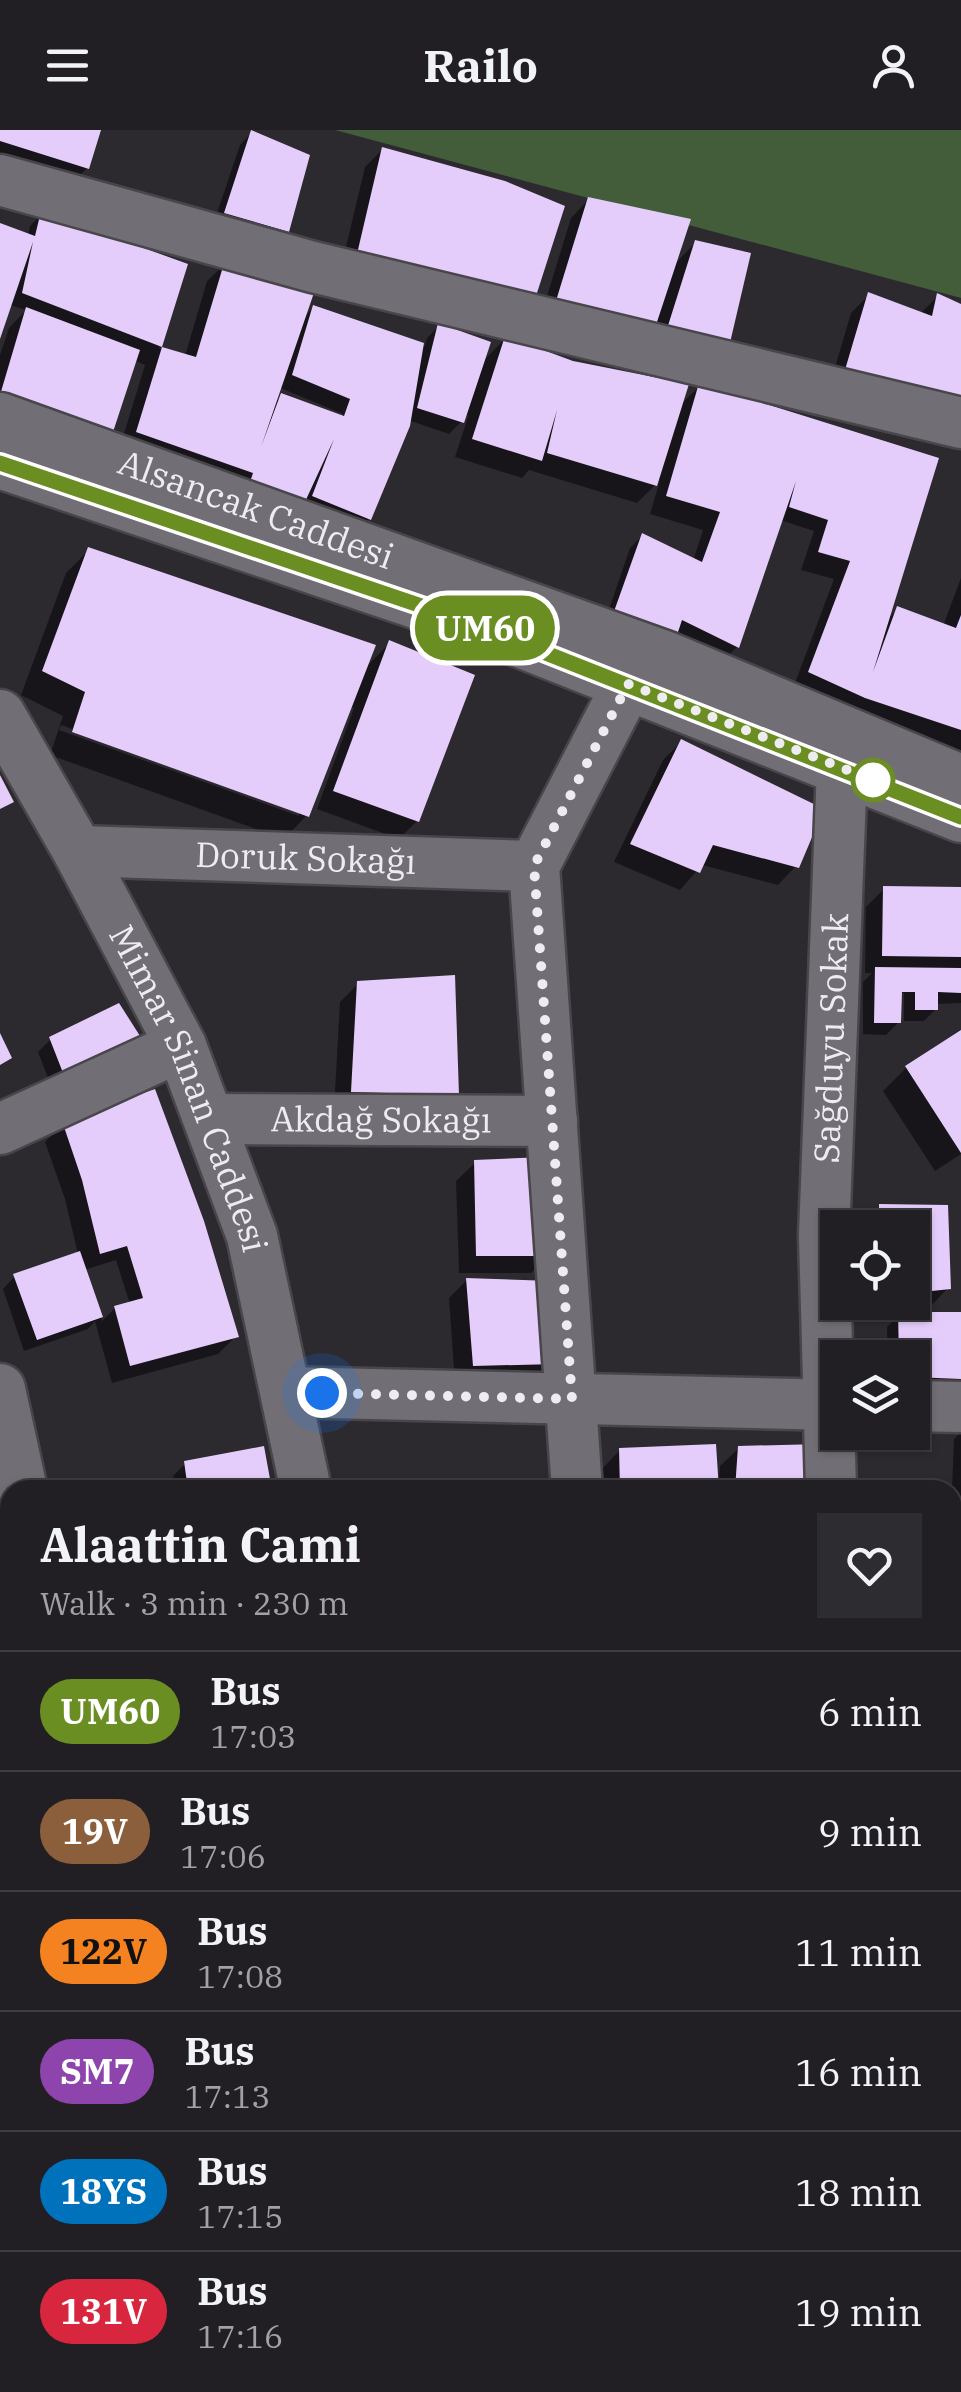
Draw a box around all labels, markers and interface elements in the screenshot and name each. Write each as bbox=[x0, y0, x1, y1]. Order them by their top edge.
text: Railo bbox=[423, 36, 538, 94]
icon: menu bbox=[40, 38, 95, 93]
icon: person bbox=[866, 38, 921, 93]
street label: Alsancak Caddesi bbox=[112, 438, 400, 579]
line badge: UM60 bbox=[415, 596, 555, 660]
text: UM60 bbox=[435, 605, 535, 651]
unlabelled marker bbox=[852, 759, 894, 801]
street label: Doruk Sokağı bbox=[195, 831, 417, 884]
street label: Sağduyu Sokak bbox=[803, 912, 858, 1164]
street label: Mimar Sinan Caddesi bbox=[99, 917, 279, 1256]
street label: Akdağ Sokağı bbox=[270, 1095, 492, 1143]
map controls bbox=[820, 1210, 930, 1450]
button: locate bbox=[820, 1210, 930, 1320]
button: layers bbox=[820, 1340, 930, 1450]
your location bbox=[297, 1368, 347, 1418]
text: Alaattin Cami bbox=[40, 1513, 361, 1575]
button: heart bbox=[817, 1513, 922, 1618]
text: Walk · 3 min · 230 m bbox=[40, 1582, 348, 1624]
text: Bus bbox=[210, 1666, 281, 1715]
text: 6 min bbox=[818, 1687, 922, 1736]
text: UM60 bbox=[60, 1688, 160, 1734]
text: 17:03 bbox=[210, 1715, 296, 1757]
text: Bus bbox=[180, 1786, 250, 1835]
text: 9 min bbox=[818, 1807, 922, 1856]
text: 19V bbox=[62, 1808, 128, 1854]
text: 17:06 bbox=[180, 1835, 266, 1877]
text: Bus bbox=[197, 1906, 268, 1955]
text: 11 min bbox=[795, 1927, 922, 1976]
text: 122V bbox=[60, 1928, 147, 1974]
text: 17:08 bbox=[197, 1955, 283, 1997]
text: Bus bbox=[184, 2026, 255, 2075]
text: 16 min bbox=[795, 2047, 922, 2096]
text: SM7 bbox=[60, 2048, 134, 2094]
text: 17:13 bbox=[184, 2075, 270, 2117]
text: Bus bbox=[197, 2146, 268, 2195]
text: 18 min bbox=[795, 2167, 922, 2216]
text: 18YS bbox=[60, 2168, 147, 2214]
text: 17:15 bbox=[197, 2195, 283, 2237]
text: Bus bbox=[197, 2266, 268, 2315]
text: 19 min bbox=[795, 2287, 922, 2336]
text: 131V bbox=[60, 2288, 147, 2334]
text: 17:16 bbox=[197, 2315, 283, 2357]

